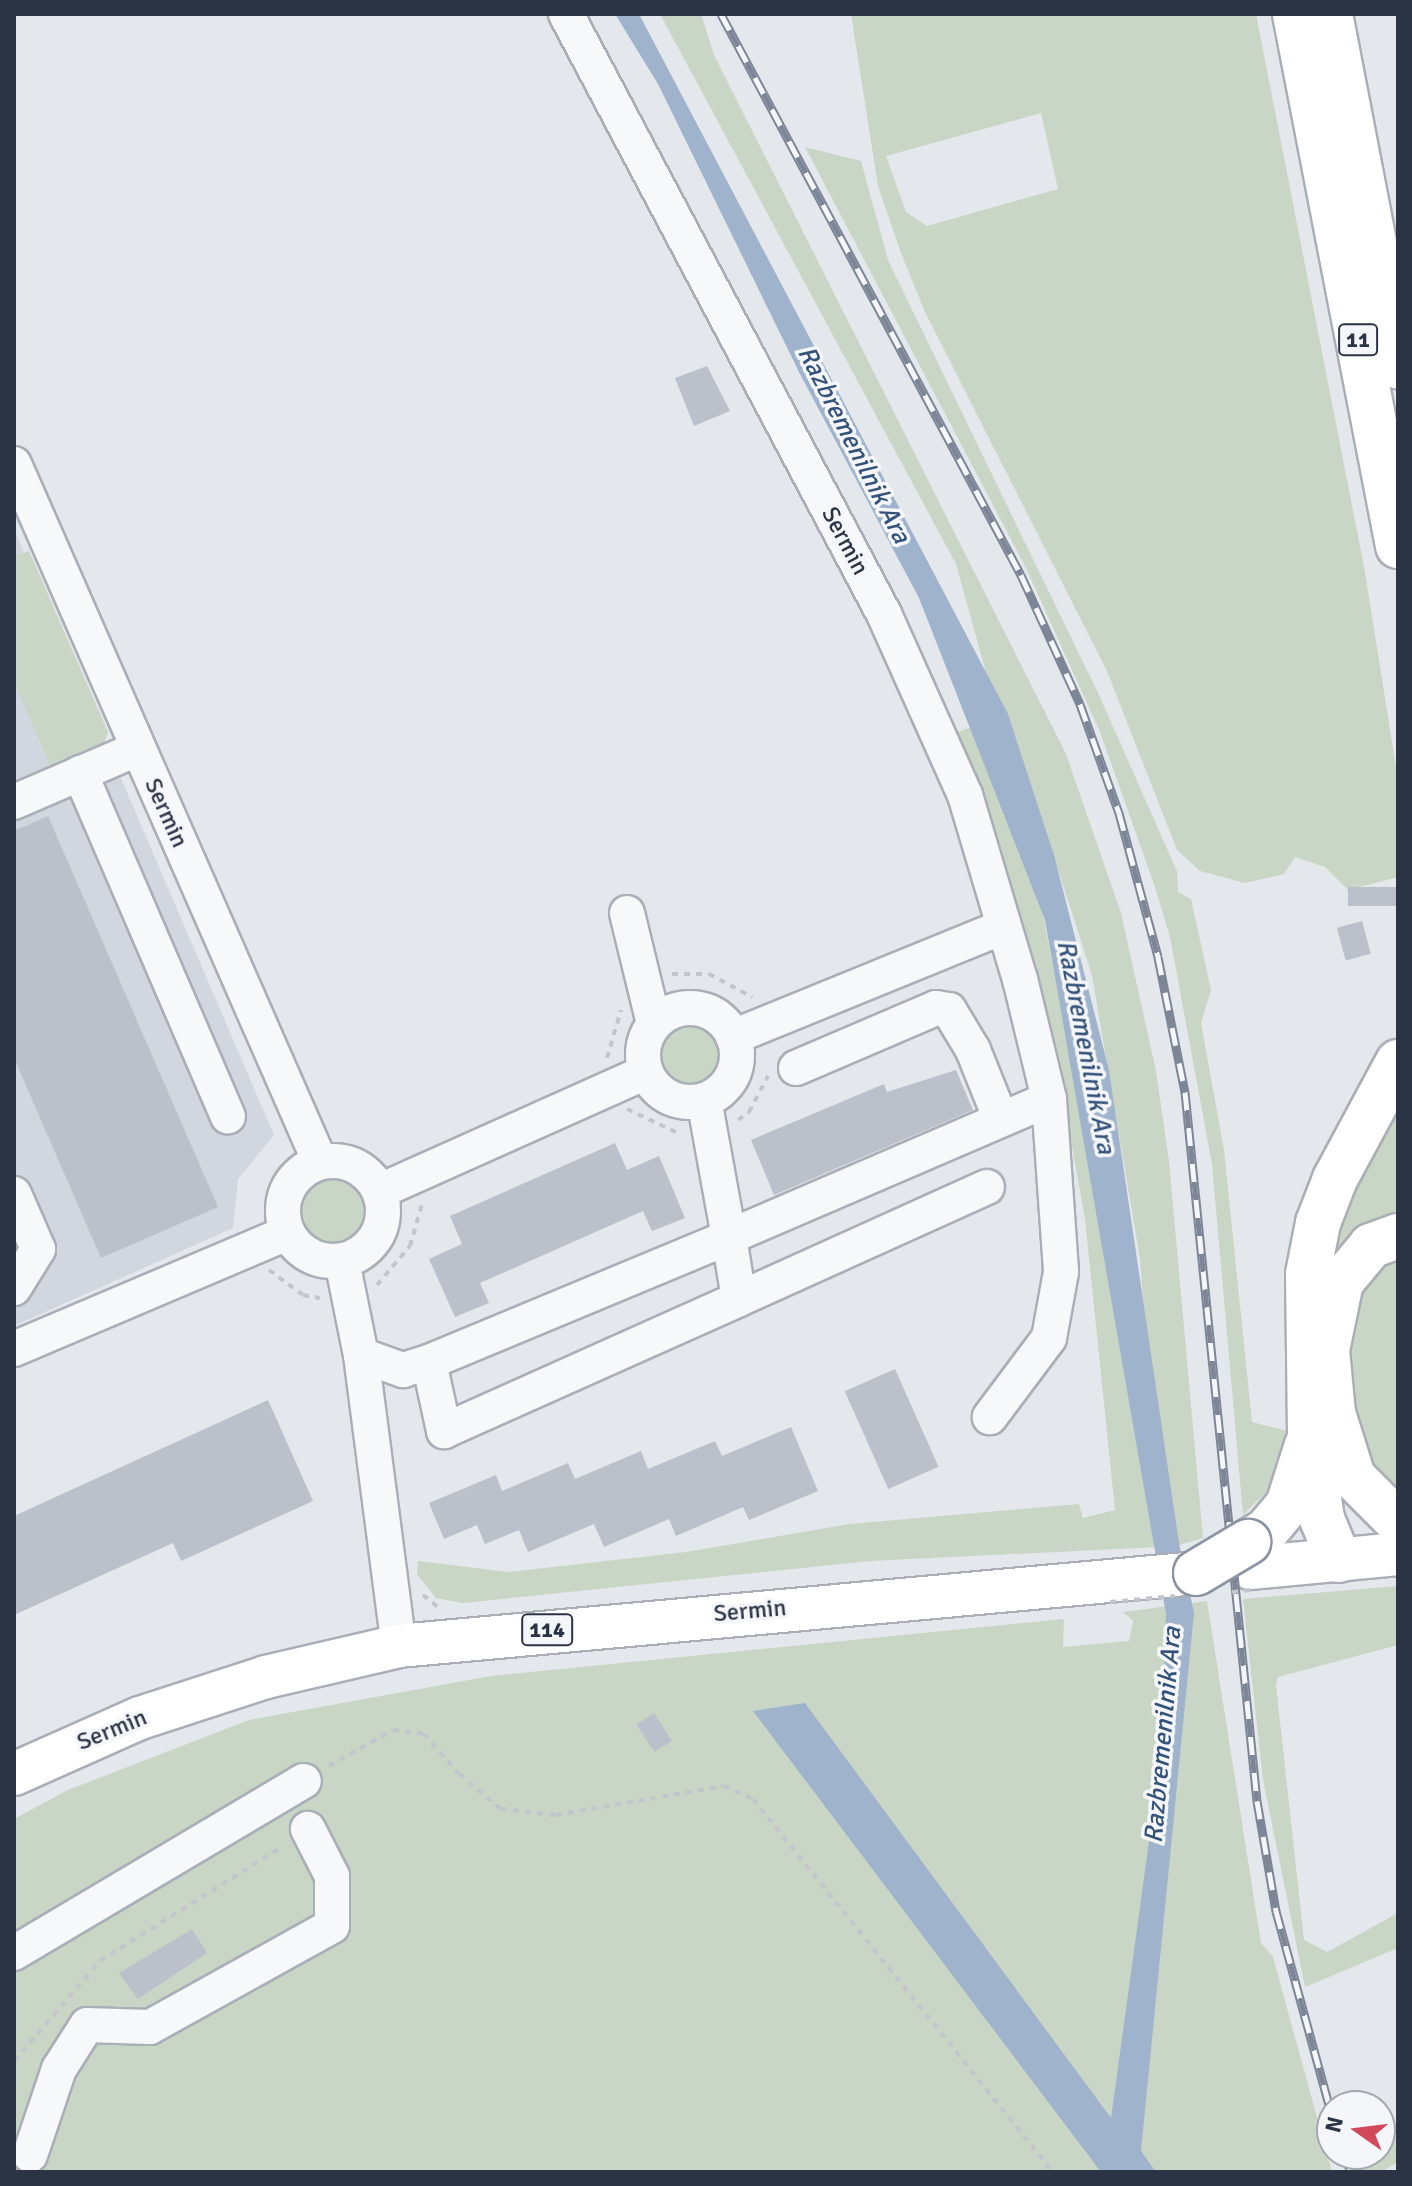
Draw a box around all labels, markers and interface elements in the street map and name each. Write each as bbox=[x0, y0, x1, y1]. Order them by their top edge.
road number: 11 bbox=[1338, 322, 1378, 358]
water label: Razbremenilnik Ara bbox=[790, 341, 916, 549]
street label: Sermin bbox=[815, 502, 875, 580]
street label: Sermin bbox=[138, 774, 194, 852]
water label: Razbremenilnik Ara bbox=[1049, 937, 1121, 1157]
street label: Sermin bbox=[712, 1593, 788, 1629]
road number: 114 bbox=[521, 1612, 573, 1648]
water label: Razbremenilnik Ara bbox=[1139, 1626, 1189, 1844]
street label: Sermin bbox=[73, 1703, 151, 1757]
north arrow bbox=[1316, 2090, 1396, 2170]
text: N bbox=[1319, 2114, 1349, 2135]

